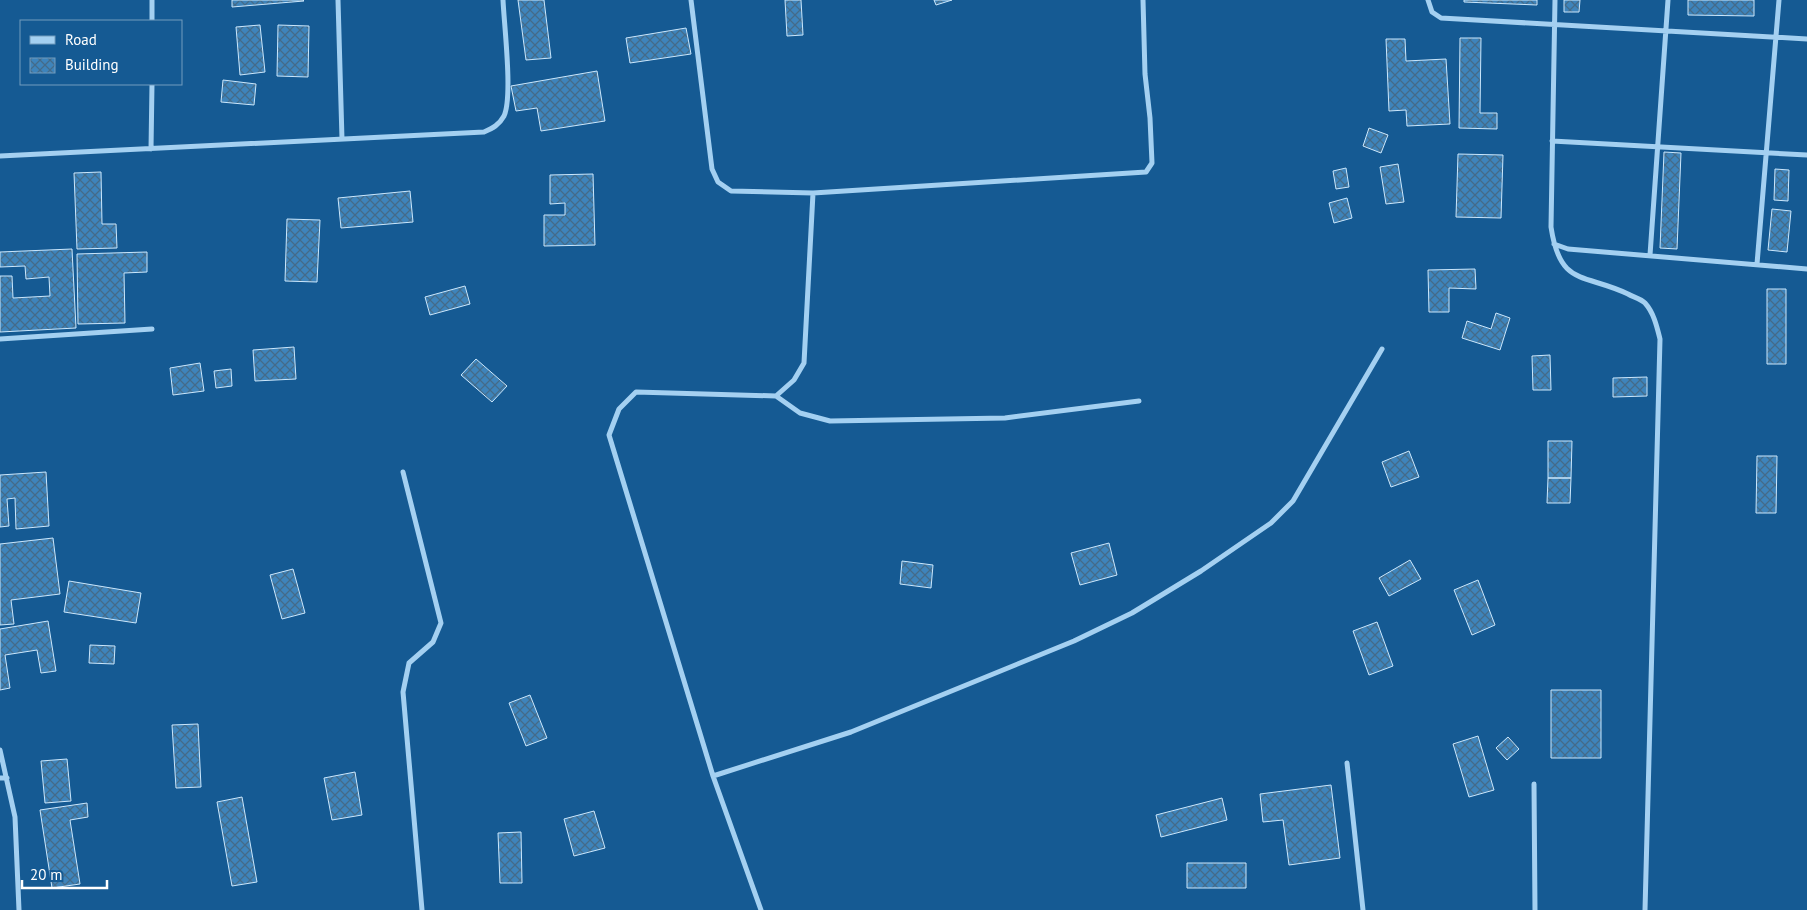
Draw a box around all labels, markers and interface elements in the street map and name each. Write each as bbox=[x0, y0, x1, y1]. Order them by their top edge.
legend bbox=[20, 20, 182, 85]
text: Road bbox=[65, 30, 97, 49]
text: Building bbox=[65, 55, 119, 74]
scale bar bbox=[22, 858, 108, 890]
text: 20 m bbox=[30, 865, 63, 884]

